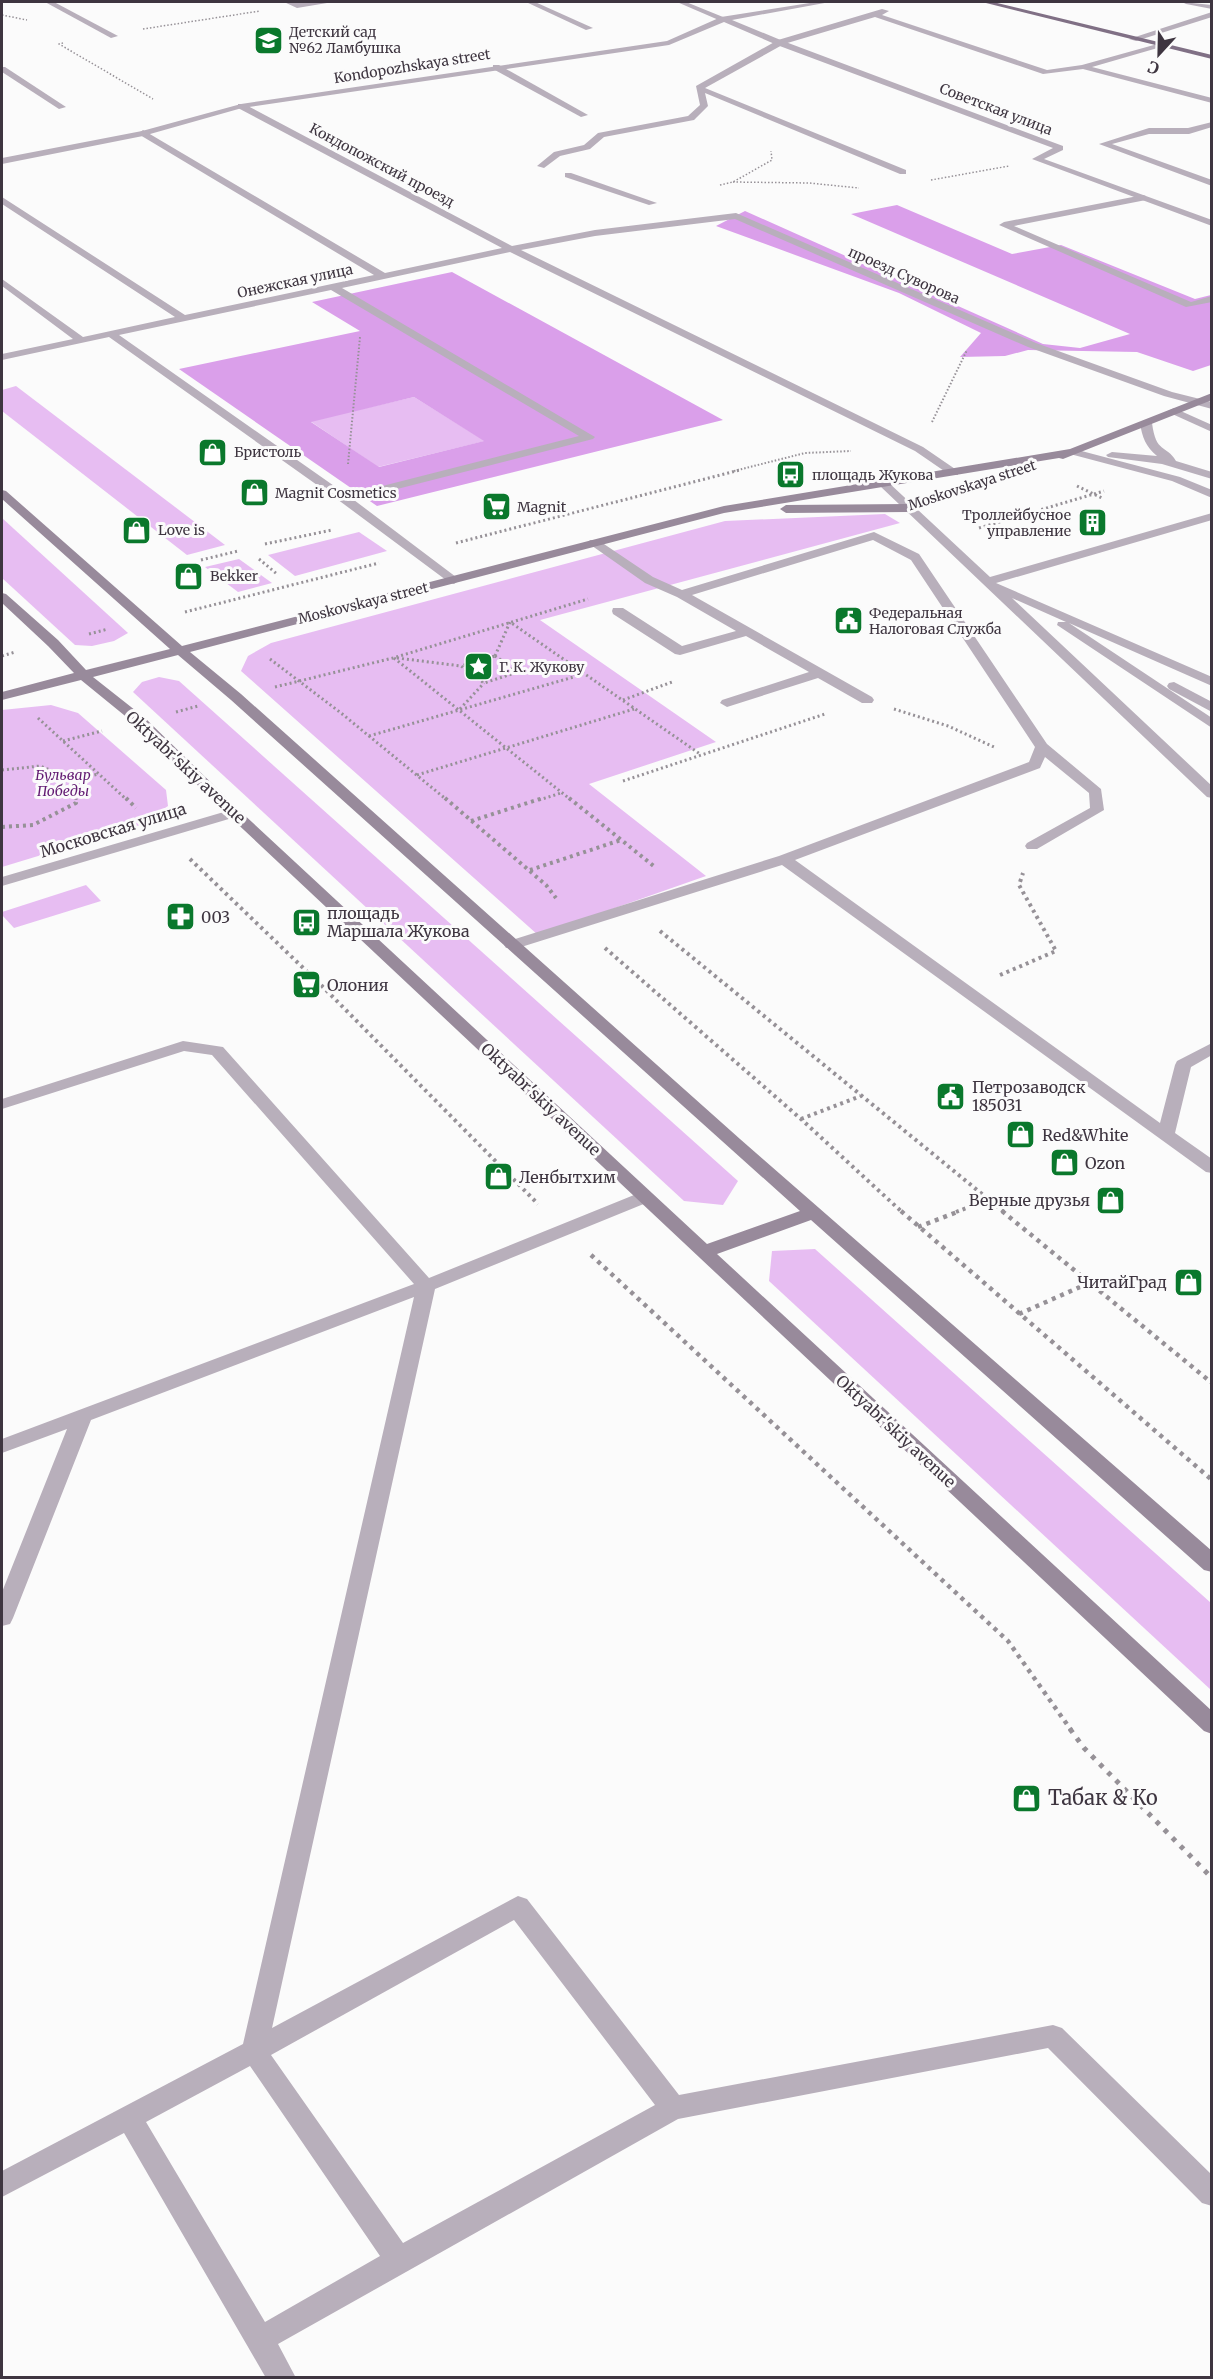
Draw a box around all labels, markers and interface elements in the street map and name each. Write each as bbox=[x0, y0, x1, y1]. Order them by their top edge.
place label: Детский сад №62 Ламбушка bbox=[289, 23, 401, 57]
school or university icon: Детский сад №62 Ламбушка bbox=[252, 24, 284, 56]
north arrow bbox=[1129, 24, 1189, 84]
street label: Kondopozhskaya street bbox=[333, 45, 492, 87]
text: С bbox=[1145, 57, 1162, 79]
street label: Советская улица bbox=[937, 79, 1055, 139]
street label: Кондопожский проезд bbox=[306, 119, 458, 211]
street label: проезд Суворова bbox=[846, 242, 963, 308]
street label: Онежская улица bbox=[236, 260, 355, 302]
shop icon: Бристоль bbox=[197, 436, 229, 468]
place label: Бристоль bbox=[234, 443, 302, 461]
street label: Moskovskaya street bbox=[906, 456, 1039, 514]
bus stop icon: площадь Жукова bbox=[775, 459, 807, 491]
place label: площадь Жукова bbox=[812, 466, 934, 484]
shop icon: Magnit Cosmetics bbox=[238, 477, 270, 509]
place label: Magnit Cosmetics bbox=[275, 484, 397, 502]
supermarket icon: Magnit bbox=[480, 491, 512, 523]
place label: Magnit bbox=[517, 498, 567, 516]
place label: Троллейбусное управление bbox=[962, 506, 1071, 540]
building icon: Троллейбусное управление bbox=[1076, 507, 1108, 539]
shop icon: Love is bbox=[121, 514, 153, 546]
place label: Love is bbox=[158, 521, 205, 539]
shop icon: Bekker bbox=[173, 560, 205, 592]
place label: Bekker bbox=[210, 567, 258, 585]
street label: Moskovskaya street bbox=[296, 578, 430, 628]
place label: Федеральная Налоговая Служба bbox=[869, 604, 1002, 638]
public building icon: Федеральная Налоговая Служба bbox=[832, 605, 864, 637]
place icon: Г. К. Жукову bbox=[462, 651, 494, 683]
place label: Г. К. Жукову bbox=[499, 658, 585, 676]
street label: Oktyabr'skiy avenue bbox=[122, 706, 250, 828]
park label: Бульвар Победы bbox=[35, 766, 91, 800]
street label: Московская улица bbox=[38, 798, 189, 862]
pharmacy icon: 003 bbox=[164, 901, 196, 933]
place label: площадь Маршала Жукова bbox=[327, 903, 470, 941]
bus stop icon: площадь Маршала Жукова bbox=[290, 906, 322, 938]
place label: 003 bbox=[201, 907, 230, 927]
supermarket icon: Олония bbox=[290, 969, 322, 1001]
place label: Олония bbox=[327, 975, 389, 995]
street label: Oktyabr'skiy avenue bbox=[477, 1038, 605, 1160]
place label: Петрозаводск 185031 bbox=[972, 1077, 1086, 1115]
public building icon: Петрозаводск 185031 bbox=[935, 1080, 967, 1112]
shop icon: Red&White bbox=[1005, 1119, 1037, 1151]
place label: Red&White bbox=[1042, 1125, 1128, 1145]
shop icon: Ozon bbox=[1048, 1147, 1080, 1179]
place label: Ozon bbox=[1085, 1153, 1125, 1173]
shop icon: Ленбытхим bbox=[482, 1161, 514, 1193]
place label: Ленбытхим bbox=[519, 1167, 616, 1187]
shop icon: Верные друзья bbox=[1095, 1184, 1127, 1216]
place label: Верные друзья bbox=[969, 1190, 1090, 1210]
shop icon: ЧитайГрад bbox=[1172, 1266, 1204, 1298]
place label: ЧитайГрад bbox=[1077, 1272, 1167, 1292]
street label: Oktyabr'skiy avenue bbox=[832, 1370, 960, 1492]
shop icon: Табак & Ко bbox=[1011, 1782, 1043, 1814]
place label: Табак & Ко bbox=[1048, 1785, 1158, 1810]

